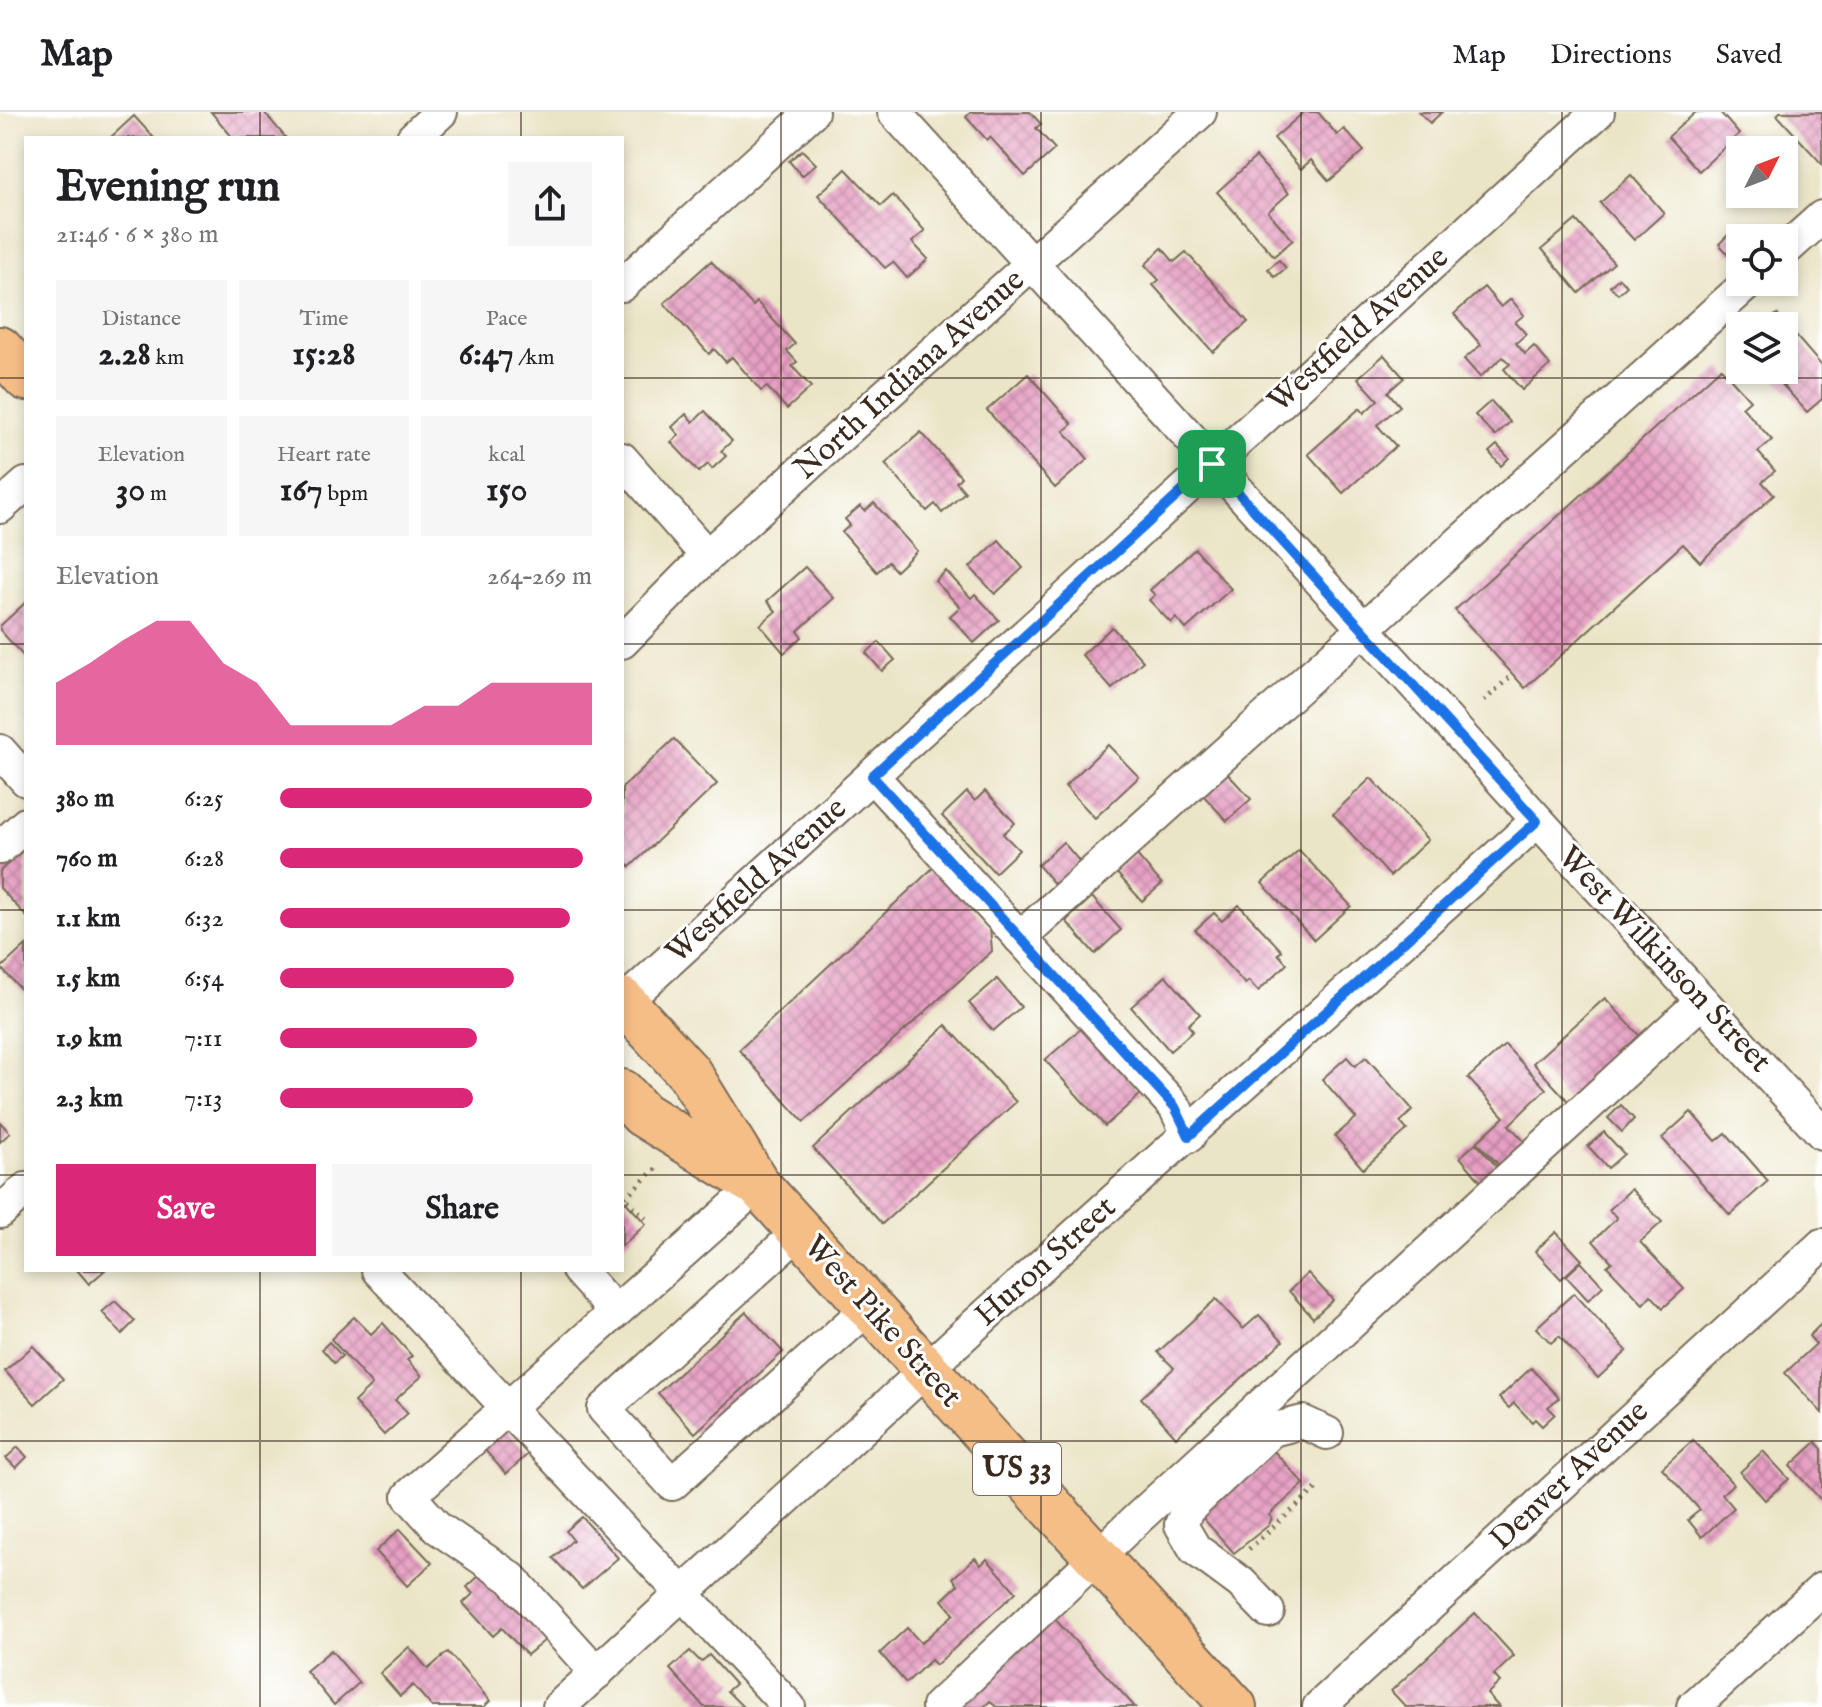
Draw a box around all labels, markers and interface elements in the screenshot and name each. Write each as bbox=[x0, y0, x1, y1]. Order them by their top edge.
text: Map bbox=[40, 31, 113, 79]
text: Map bbox=[1452, 38, 1506, 73]
text: Directions bbox=[1550, 38, 1672, 73]
text: Saved bbox=[1716, 38, 1782, 73]
north arrow bbox=[1726, 136, 1798, 208]
map controls bbox=[1726, 136, 1798, 384]
text: Evening run bbox=[56, 160, 280, 216]
button: share bbox=[508, 162, 592, 246]
text: 21:46 · 6 × 380 m bbox=[56, 218, 219, 251]
button: locate bbox=[1726, 224, 1798, 296]
street label: Westfield Avenue bbox=[1260, 238, 1458, 422]
street label: North Indiana Avenue bbox=[786, 261, 1034, 489]
text: Distance bbox=[102, 305, 181, 333]
text: Time bbox=[300, 305, 348, 333]
text: Pace bbox=[486, 305, 527, 333]
button: layers bbox=[1726, 312, 1798, 384]
text: 2.28 bbox=[98, 333, 151, 376]
text: 15:28 bbox=[292, 333, 356, 376]
text: 6:47 bbox=[459, 333, 514, 376]
text: km bbox=[151, 344, 184, 372]
text: /km bbox=[514, 344, 555, 372]
pin bbox=[1178, 430, 1246, 498]
text: Elevation bbox=[98, 441, 185, 469]
text: Heart rate bbox=[277, 441, 371, 469]
text: kcal bbox=[488, 441, 525, 469]
icon: arrive bbox=[1190, 442, 1234, 486]
text: 30 bbox=[116, 469, 145, 512]
text: 167 bbox=[280, 469, 323, 512]
text: 150 bbox=[486, 469, 527, 512]
text: m bbox=[145, 480, 167, 508]
text: bpm bbox=[323, 480, 368, 508]
text: Elevation bbox=[56, 560, 159, 593]
text: 264–269 m bbox=[487, 560, 592, 593]
text: 380 m bbox=[56, 782, 114, 815]
text: 6:25 bbox=[184, 782, 223, 815]
street label: Westfield Avenue bbox=[658, 789, 856, 973]
street label: West Wilkinson Street bbox=[1548, 838, 1780, 1082]
text: 760 m bbox=[56, 842, 118, 875]
text: 6:28 bbox=[184, 842, 224, 875]
text: 1.1 km bbox=[56, 902, 121, 935]
text: 6:32 bbox=[184, 902, 224, 935]
text: 1.5 km bbox=[56, 962, 120, 995]
text: 6:54 bbox=[184, 962, 224, 995]
text: 1.9 km bbox=[56, 1022, 122, 1055]
text: 7:11 bbox=[184, 1022, 222, 1055]
text: 2.3 km bbox=[56, 1082, 123, 1115]
text: 7:13 bbox=[184, 1082, 222, 1115]
button: Save bbox=[56, 1164, 316, 1256]
button: Share bbox=[332, 1164, 592, 1256]
street label: Huron Street bbox=[967, 1188, 1125, 1336]
street label: West Pike Street bbox=[794, 1227, 970, 1417]
street label: Denver Avenue bbox=[1482, 1392, 1658, 1560]
road number: US 33 bbox=[973, 1443, 1061, 1495]

